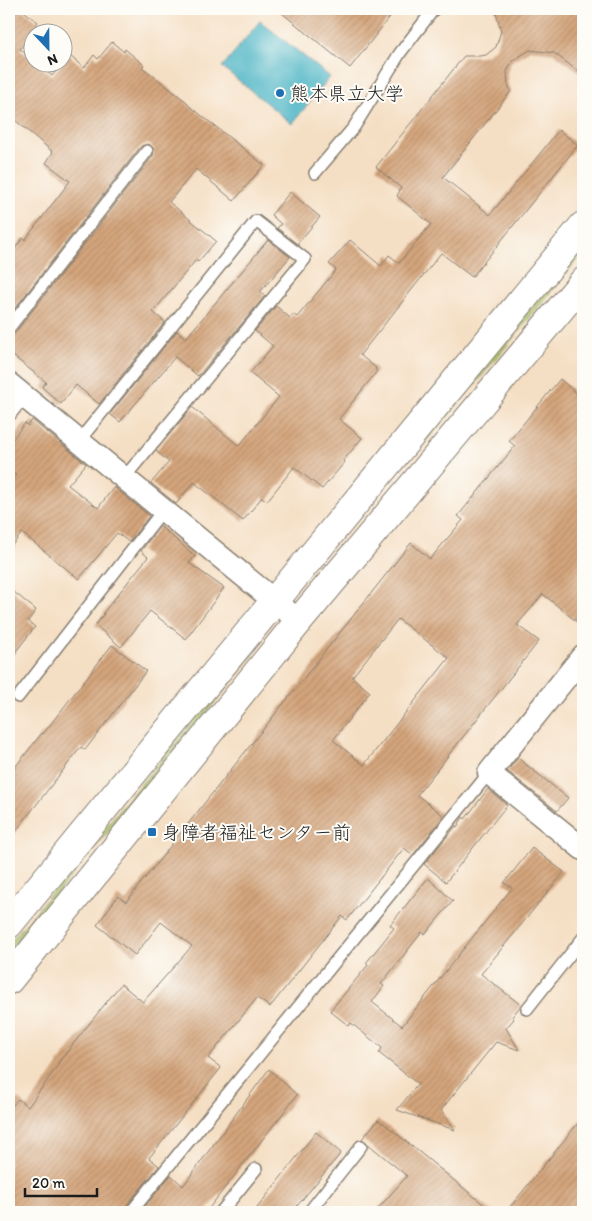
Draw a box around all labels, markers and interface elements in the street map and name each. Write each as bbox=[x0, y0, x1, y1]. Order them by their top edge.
north arrow bbox=[22, 22, 72, 72]
text: N bbox=[45, 50, 60, 69]
place label: 熊本県立大学 bbox=[290, 82, 404, 105]
marker: 熊本県立大学 bbox=[274, 87, 286, 99]
place label: 身障者福祉センター前 bbox=[162, 821, 351, 844]
marker: 身障者福祉センター前 bbox=[146, 826, 158, 838]
scale bar bbox=[25, 1166, 98, 1198]
text: 20 m bbox=[32, 1174, 66, 1192]

